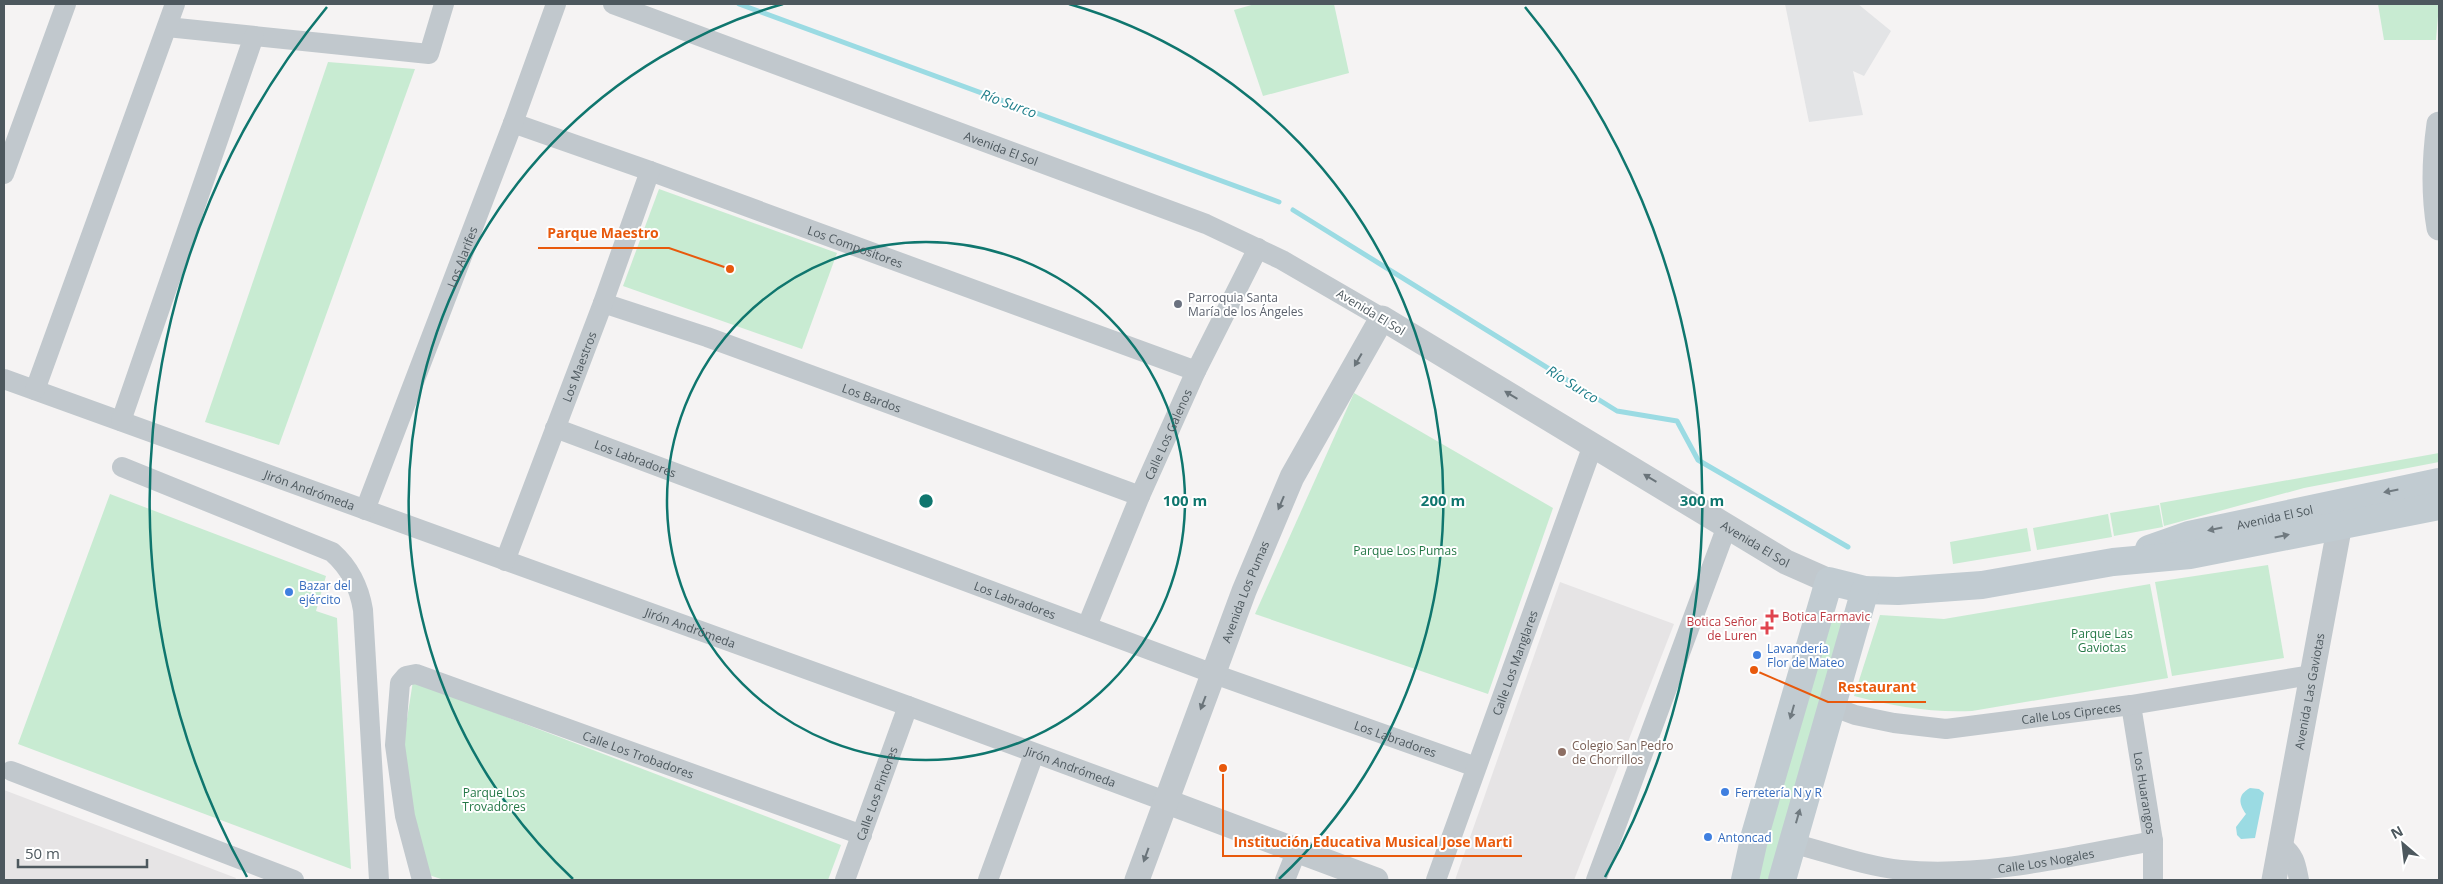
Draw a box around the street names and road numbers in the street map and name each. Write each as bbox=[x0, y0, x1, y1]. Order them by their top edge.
street label: Avenida El Sol bbox=[962, 127, 1040, 169]
street label: Los Compositores bbox=[805, 221, 906, 272]
street label: Los Alarifes bbox=[442, 224, 481, 290]
street label: Avenida El Sol bbox=[1333, 285, 1409, 339]
street label: Los Maestros bbox=[558, 329, 600, 404]
street label: Los Bardos bbox=[840, 379, 904, 416]
street label: Calle Los Galenos bbox=[1140, 386, 1196, 482]
street label: Los Labradores bbox=[592, 435, 679, 481]
street label: Jirón Andrómeda bbox=[261, 465, 357, 514]
street label: Avenida El Sol bbox=[2235, 500, 2314, 533]
street label: Avenida El Sol bbox=[1718, 516, 1792, 571]
street label: Avenida Los Pumas bbox=[1217, 538, 1273, 645]
street label: Los Labradores bbox=[972, 577, 1059, 623]
street label: Jirón Andrómeda bbox=[642, 603, 738, 651]
street label: Calle Los Manglares bbox=[1488, 607, 1541, 718]
street label: Avenida Las Gaviotas bbox=[2290, 631, 2328, 751]
street label: Calle Los Cipreces bbox=[2020, 698, 2122, 728]
street label: Los Labradores bbox=[1352, 716, 1439, 761]
street label: Calle Los Trobadores bbox=[580, 726, 697, 782]
street label: Jirón Andrómeda bbox=[1022, 741, 1118, 791]
street label: Calle Los Pintores bbox=[851, 744, 901, 843]
street label: Los Huarangos bbox=[2130, 750, 2160, 836]
street label: Calle Los Nogales bbox=[1997, 844, 2096, 877]

